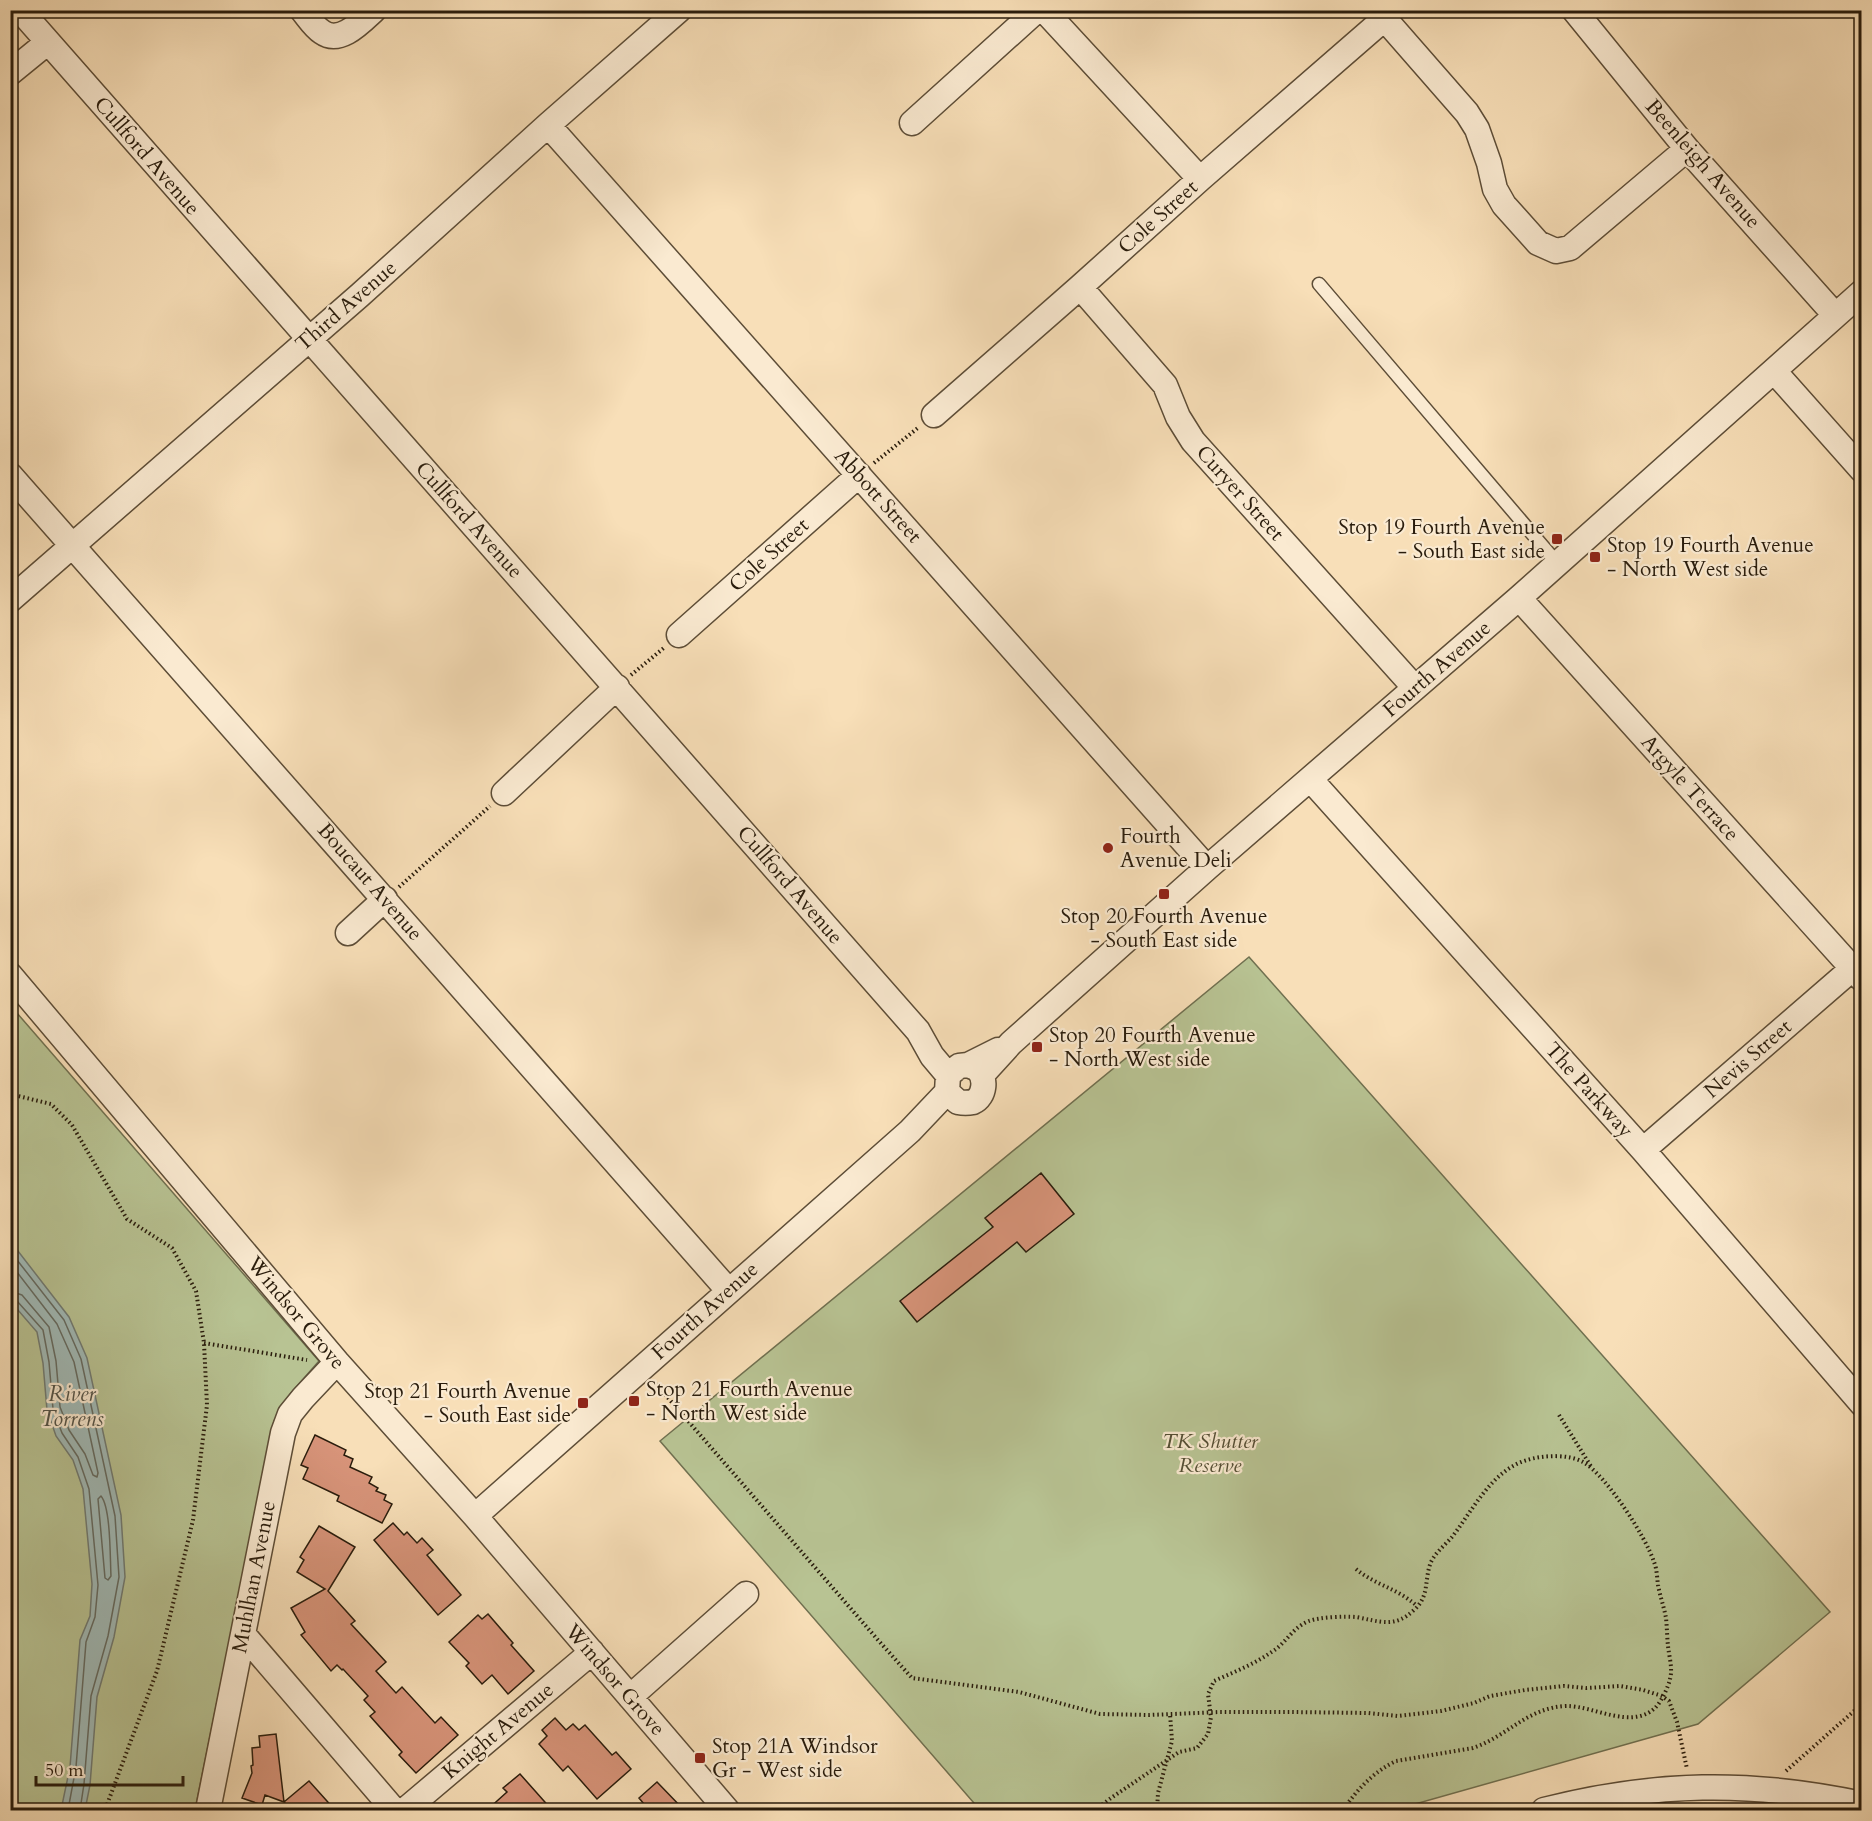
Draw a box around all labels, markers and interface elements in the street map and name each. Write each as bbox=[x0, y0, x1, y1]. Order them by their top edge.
street label: Cullford Avenue bbox=[87, 90, 207, 222]
street label: Beenleigh Avenue bbox=[1639, 93, 1767, 235]
street label: Cole Street bbox=[1112, 173, 1205, 261]
street label: Third Avenue bbox=[289, 254, 403, 358]
street label: Curyer Street bbox=[1189, 439, 1291, 547]
street label: Abbott Street bbox=[828, 442, 929, 550]
street label: Cullford Avenue bbox=[409, 455, 529, 585]
street label: Cole Street bbox=[723, 511, 816, 599]
place label: Stop 19 Fourth Avenue - South East side bbox=[1338, 513, 1545, 566]
place label: Stop 19 Fourth Avenue - North West side bbox=[1607, 531, 1814, 584]
marker: Stop 19 Fourth Avenue - South East side bbox=[1550, 532, 1564, 546]
marker: Stop 19 Fourth Avenue - North West side bbox=[1588, 550, 1602, 564]
street label: Fourth Avenue bbox=[1377, 614, 1497, 724]
street label: Argyle Terrace bbox=[1634, 728, 1746, 848]
street label: Boucaut Avenue bbox=[311, 817, 429, 947]
street label: Cullford Avenue bbox=[730, 819, 850, 951]
place label: Fourth Avenue Deli bbox=[1120, 822, 1232, 875]
marker: Fourth Avenue Deli bbox=[1101, 841, 1115, 855]
marker: Stop 20 Fourth Avenue - South East side bbox=[1157, 887, 1171, 901]
place label: Stop 20 Fourth Avenue - South East side bbox=[1061, 902, 1267, 955]
street label: Nevis Street bbox=[1698, 1013, 1798, 1105]
place label: Stop 20 Fourth Avenue - North West side bbox=[1049, 1021, 1256, 1074]
street label: The Parkway bbox=[1538, 1036, 1640, 1144]
marker: Stop 20 Fourth Avenue - North West side bbox=[1030, 1040, 1044, 1054]
street label: Windsor Grove bbox=[239, 1249, 352, 1376]
street label: Fourth Avenue bbox=[645, 1255, 765, 1367]
place label: Stop 21 Fourth Avenue - North West side bbox=[646, 1375, 853, 1428]
place label: Stop 21 Fourth Avenue - South East side bbox=[364, 1377, 571, 1430]
water label: River Torrens bbox=[40, 1379, 104, 1434]
marker: Stop 21 Fourth Avenue - North West side bbox=[627, 1394, 641, 1408]
marker: Stop 21 Fourth Avenue - South East side bbox=[576, 1396, 590, 1410]
park label: TK Shutter Reserve bbox=[1162, 1427, 1259, 1480]
street label: Muhlhan Avenue bbox=[225, 1498, 283, 1656]
street label: Windsor Grove bbox=[558, 1617, 672, 1742]
street label: Knight Avenue bbox=[436, 1676, 560, 1786]
place label: Stop 21A Windsor Gr - West side bbox=[712, 1732, 878, 1785]
scale bar bbox=[36, 1749, 183, 1787]
marker: Stop 21A Windsor Gr - West side bbox=[693, 1751, 707, 1765]
text: 50 m bbox=[45, 1758, 84, 1783]

